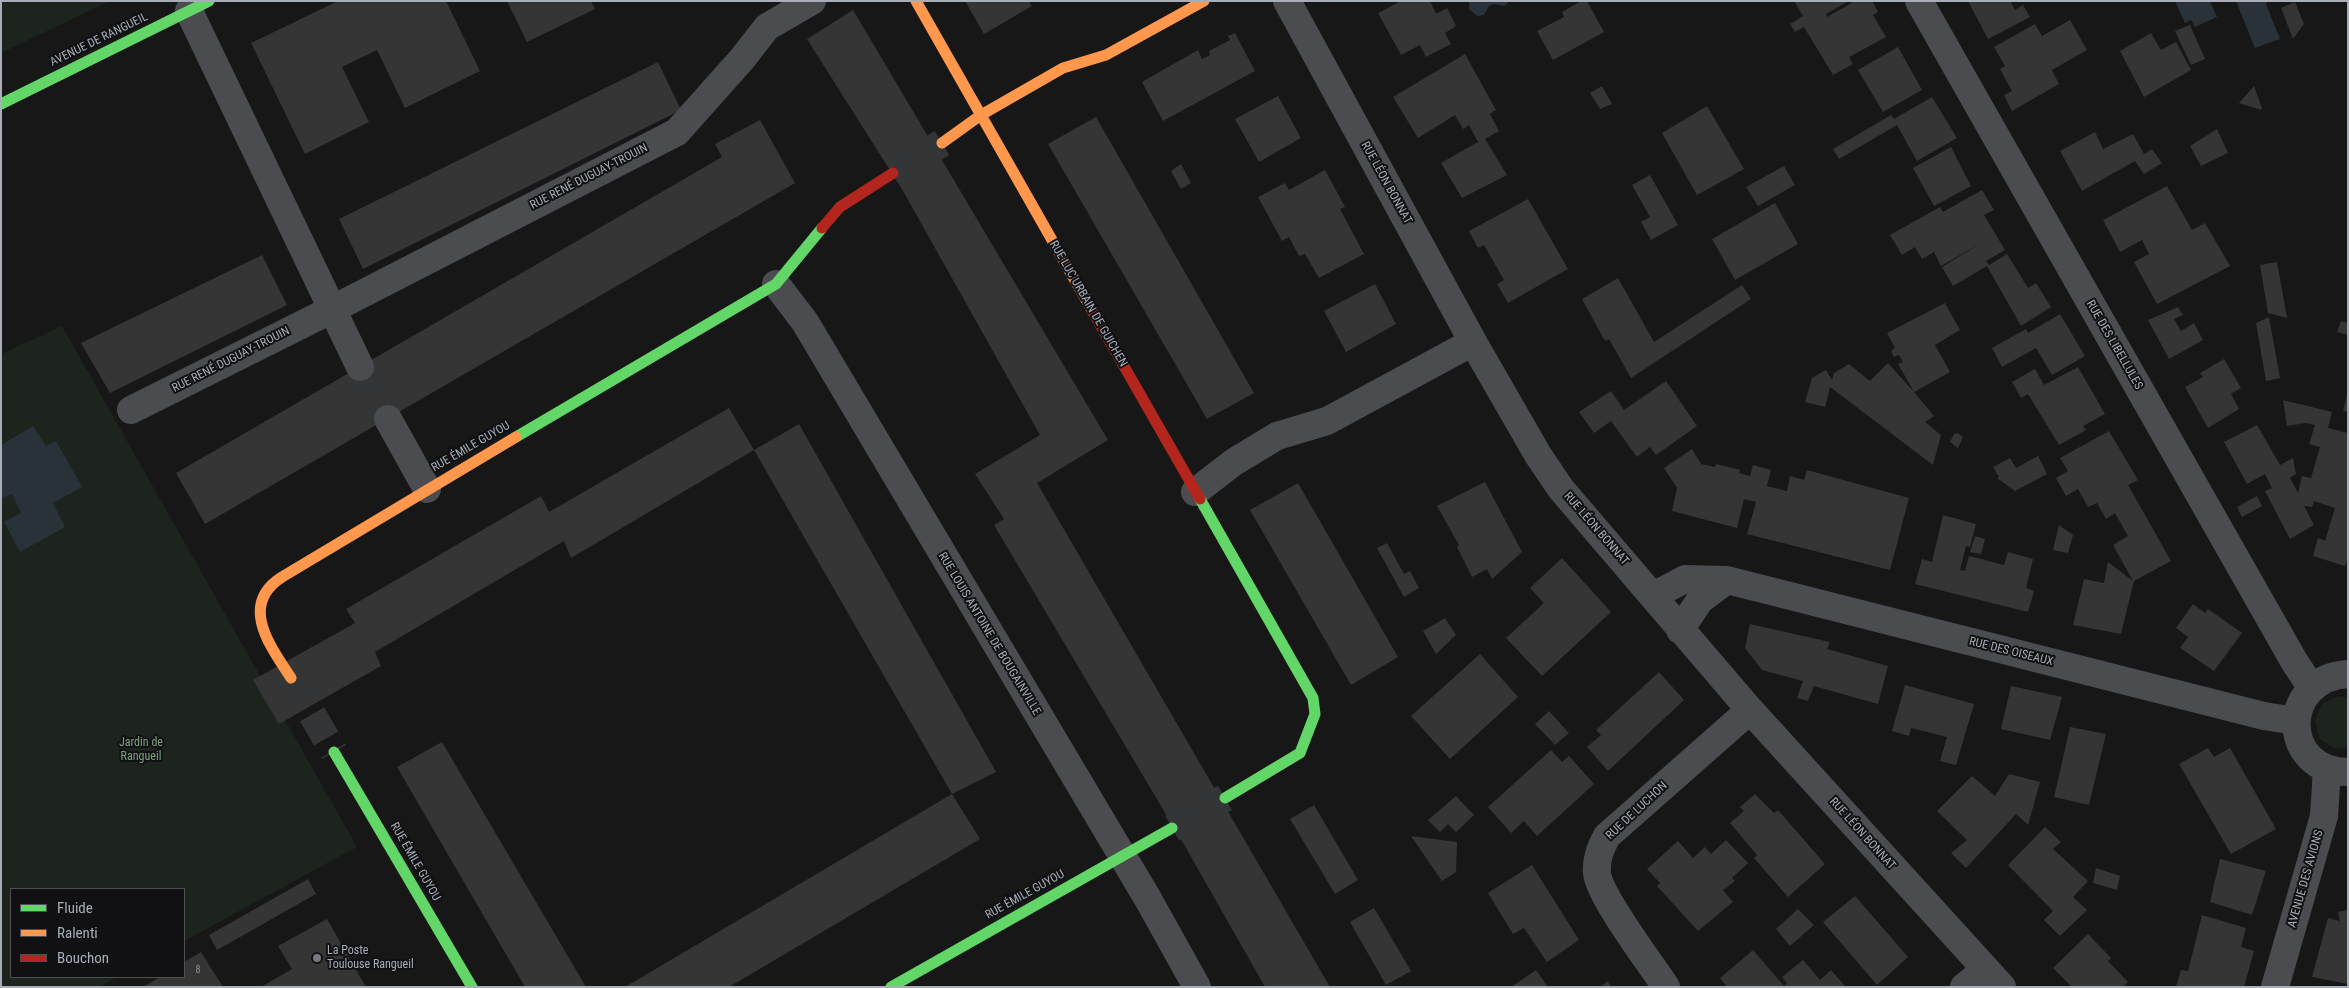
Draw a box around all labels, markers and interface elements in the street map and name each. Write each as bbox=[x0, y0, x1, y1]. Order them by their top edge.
street label: AVENUE DE RANGUEIL bbox=[48, 10, 150, 70]
street label: RUE LÉON BONNAT bbox=[1357, 139, 1415, 227]
street label: RUE RENÉ DUGUAY-TROUIN bbox=[528, 141, 650, 213]
street label: RUE LUC URBAIN DE GUICHEN bbox=[1046, 238, 1130, 370]
street label: RUE DES LIBELLULES bbox=[2083, 298, 2145, 392]
street label: RUE RENÉ DUGUAY-TROUIN bbox=[170, 324, 292, 396]
street label: RUE ÉMILE GUYOU bbox=[429, 419, 513, 475]
street label: RUE LÉON BONNAT bbox=[1560, 490, 1632, 568]
street label: RUE LOUIS ANTOINE DE BOUGAINVILLE bbox=[935, 550, 1043, 718]
street label: RUE DES OISEAUX bbox=[1967, 635, 2055, 669]
park label: Jardin de Rangueil bbox=[119, 736, 163, 764]
street label: RUE DE LUCHON bbox=[1603, 779, 1671, 843]
street label: RUE LÉON BONNAT bbox=[1826, 795, 1898, 873]
street label: RUE ÉMILE GUYOU bbox=[387, 820, 443, 904]
street label: AVENUE DES AVIONS bbox=[2285, 829, 2327, 929]
street label: RUE ÉMILE GUYOU bbox=[983, 867, 1067, 923]
legend bbox=[10, 888, 185, 978]
text: Fluide bbox=[57, 899, 93, 917]
text: Ralenti bbox=[57, 924, 98, 942]
place label: La Poste Toulouse Rangueil bbox=[327, 944, 414, 972]
text: Bouchon bbox=[57, 949, 109, 967]
marker: La Poste Toulouse Rangueil bbox=[311, 952, 323, 964]
house number: 8 bbox=[196, 964, 200, 976]

